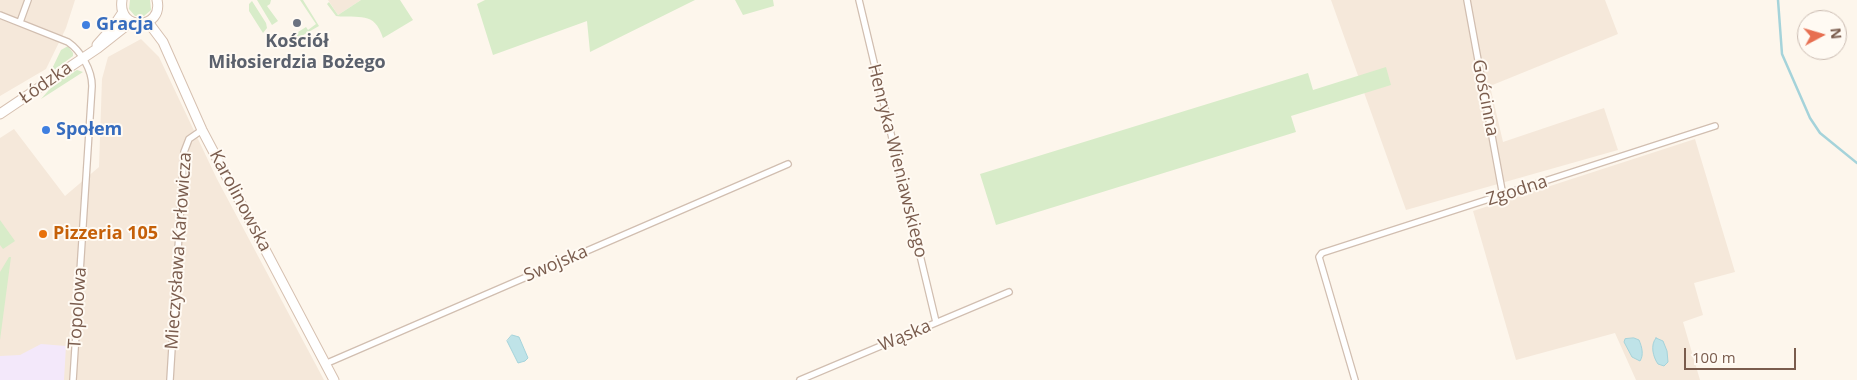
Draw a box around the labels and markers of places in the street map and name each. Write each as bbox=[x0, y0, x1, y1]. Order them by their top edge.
place label: Gracja bbox=[96, 14, 154, 36]
marker: Kościół Miłosierdzia Bożego bbox=[291, 17, 303, 29]
marker: Gracja bbox=[80, 19, 92, 31]
place label: Kościół Miłosierdzia Bożego bbox=[208, 31, 386, 74]
place label: Społem bbox=[56, 119, 122, 141]
marker: Społem bbox=[40, 124, 52, 136]
place label: Pizzeria 105 bbox=[53, 223, 158, 245]
marker: Pizzeria 105 bbox=[37, 228, 49, 240]

